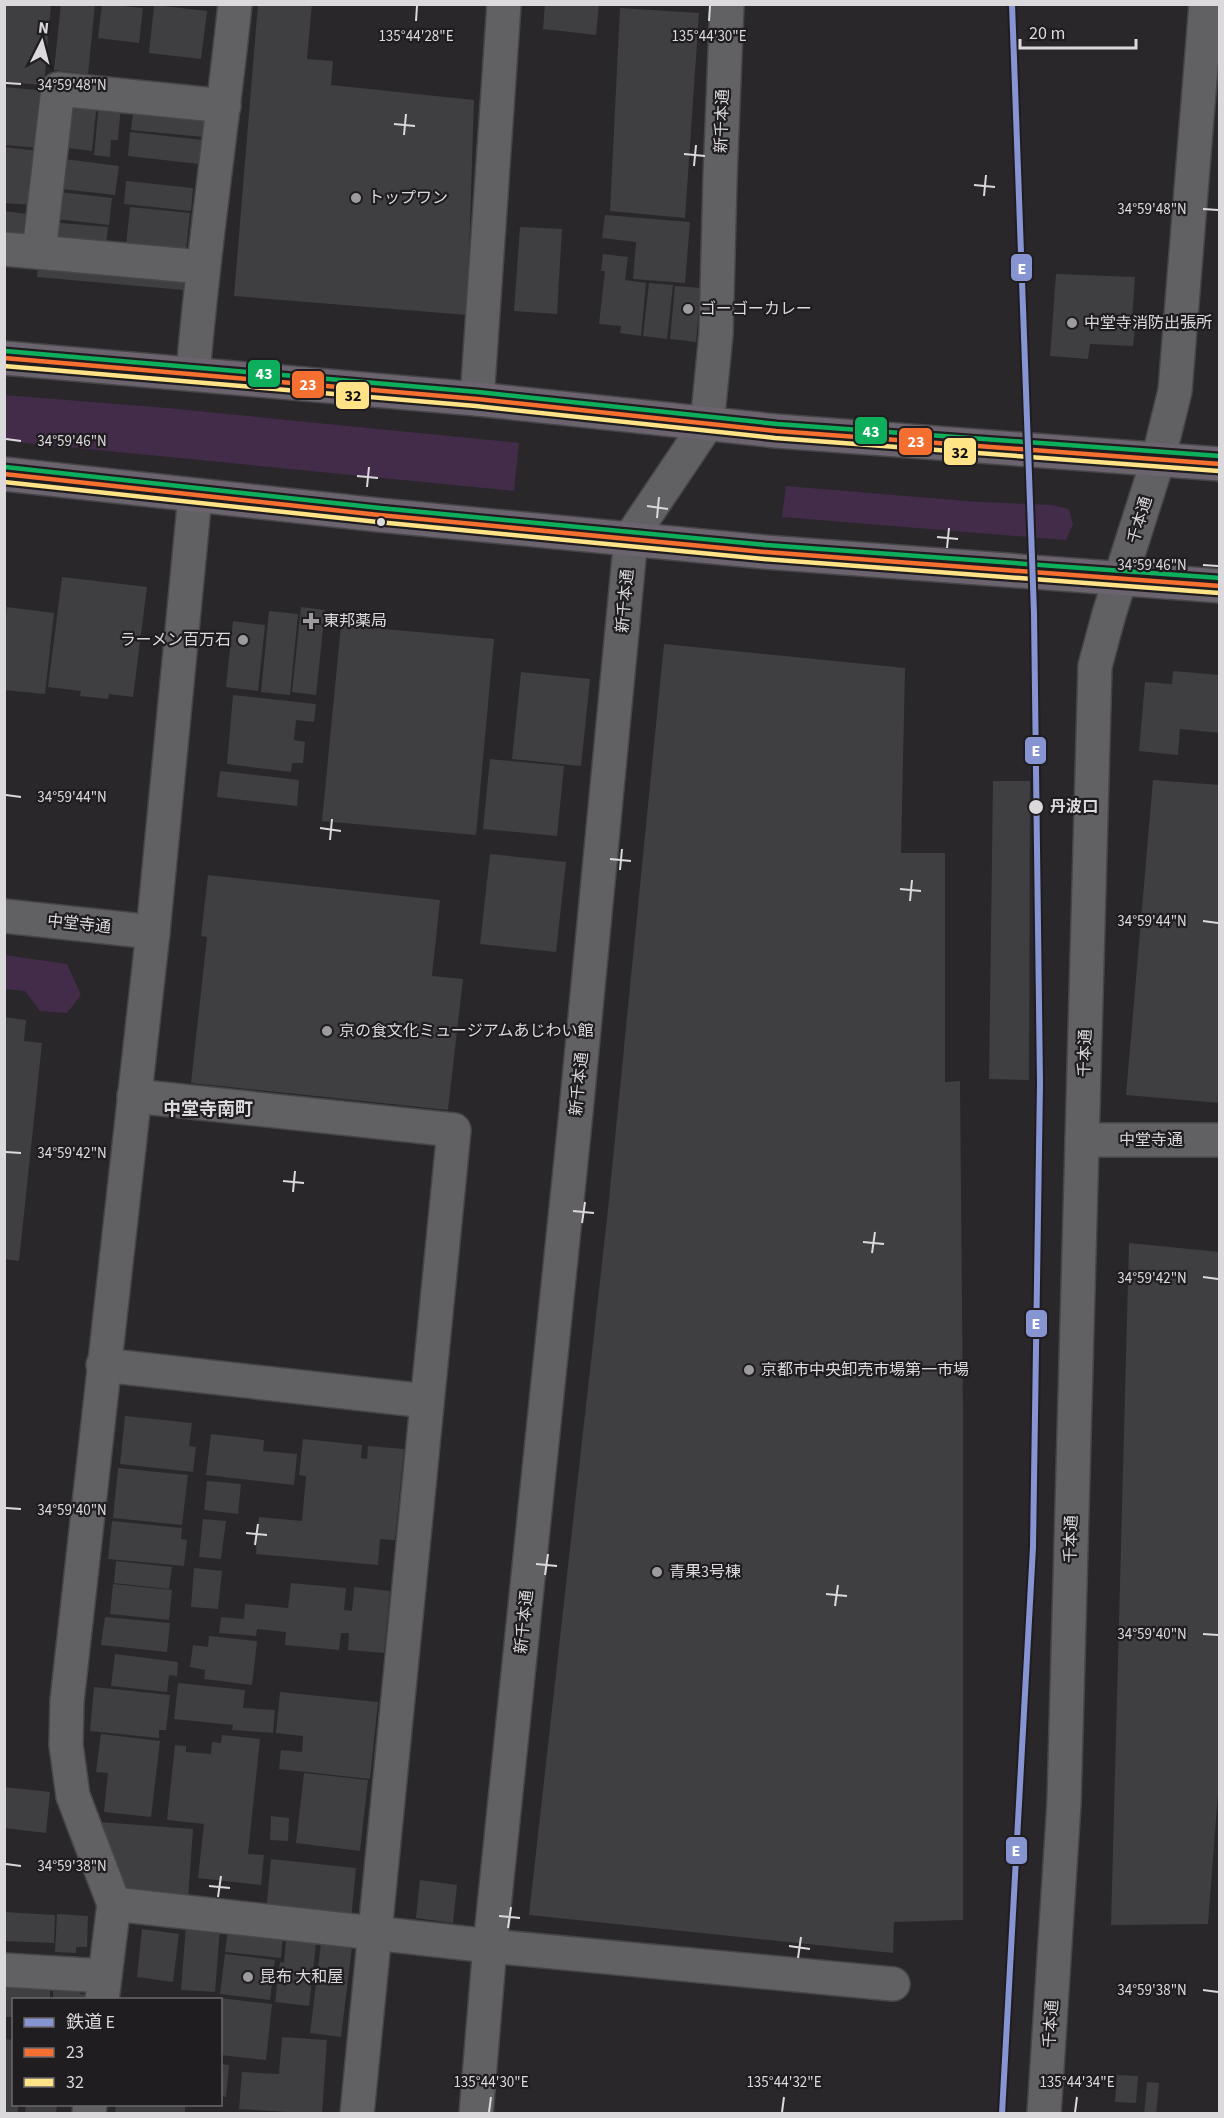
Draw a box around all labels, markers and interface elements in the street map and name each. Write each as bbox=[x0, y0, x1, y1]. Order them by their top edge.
north arrow bbox=[12, 12, 72, 72]
scale bar bbox=[1020, 12, 1136, 50]
text: N bbox=[37, 17, 50, 40]
text: 20 m bbox=[1029, 21, 1065, 46]
text: 135°44'28"E bbox=[378, 26, 454, 47]
text: 135°44'30"E bbox=[671, 26, 747, 47]
text: 34°59'48"N bbox=[37, 75, 107, 96]
street label: 新千本通 bbox=[710, 89, 734, 153]
place label: トップワン bbox=[368, 187, 448, 209]
marker: トップワン bbox=[349, 191, 363, 205]
text: 34°59'48"N bbox=[1117, 199, 1187, 220]
line badge: E bbox=[1010, 253, 1033, 282]
text: E bbox=[1018, 258, 1026, 280]
place label: ゴーゴーカレー bbox=[700, 298, 812, 320]
marker: ゴーゴーカレー bbox=[681, 302, 695, 316]
place label: 中堂寺消防出張所 bbox=[1084, 312, 1212, 334]
marker: 中堂寺消防出張所 bbox=[1065, 316, 1079, 330]
line badge: 43 bbox=[247, 359, 281, 388]
text: 43 bbox=[256, 363, 272, 385]
line badge: 23 bbox=[291, 370, 325, 399]
text: 23 bbox=[300, 374, 316, 396]
line badge: 32 bbox=[335, 381, 370, 410]
text: 32 bbox=[345, 385, 361, 407]
line badge: 43 bbox=[854, 416, 888, 445]
text: 43 bbox=[863, 421, 879, 443]
line badge: 23 bbox=[898, 427, 933, 456]
text: 34°59'46"N bbox=[37, 431, 107, 452]
text: 23 bbox=[908, 431, 924, 453]
line badge: 32 bbox=[943, 437, 977, 466]
text: 32 bbox=[952, 442, 968, 464]
street label: 千本通 bbox=[1122, 494, 1158, 546]
unlabelled marker bbox=[375, 516, 387, 528]
text: 34°59'46"N bbox=[1117, 555, 1187, 576]
street label: 新千本通 bbox=[611, 568, 639, 634]
place label: 東邦薬局 bbox=[323, 610, 387, 632]
marker: 東邦薬局 bbox=[304, 614, 318, 628]
place label: ラーメン百万石 bbox=[120, 629, 231, 651]
marker: ラーメン百万石 bbox=[236, 633, 250, 647]
line badge: E bbox=[1024, 736, 1047, 765]
text: E bbox=[1032, 740, 1040, 762]
text: 34°59'44"N bbox=[37, 787, 107, 808]
place label: 丹波口 bbox=[1050, 796, 1098, 818]
marker: 丹波口 bbox=[1027, 798, 1045, 816]
street label: 中堂寺通 bbox=[46, 910, 112, 938]
text: 34°59'44"N bbox=[1117, 911, 1187, 932]
place label: 京の食文化ミュージアムあじわい館 bbox=[339, 1020, 594, 1042]
marker: 京の食文化ミュージアムあじわい館 bbox=[320, 1024, 334, 1038]
street label: 千本通 bbox=[1073, 1029, 1097, 1077]
street label: 新千本通 bbox=[565, 1051, 593, 1117]
district label: 中堂寺南町 bbox=[163, 1097, 253, 1122]
street label: 中堂寺通 bbox=[1119, 1129, 1183, 1151]
text: 34°59'42"N bbox=[37, 1143, 107, 1164]
text: 34°59'42"N bbox=[1117, 1268, 1187, 1289]
line badge: E bbox=[1025, 1309, 1048, 1338]
text: E bbox=[1032, 1313, 1040, 1335]
place label: 京都市中央卸売市場第一市場 bbox=[761, 1359, 969, 1381]
marker: 京都市中央卸売市場第一市場 bbox=[742, 1363, 756, 1377]
text: 34°59'40"N bbox=[37, 1500, 107, 1521]
street label: 千本通 bbox=[1059, 1515, 1083, 1563]
place label: 青果3号棟 bbox=[669, 1561, 741, 1583]
marker: 青果3号棟 bbox=[650, 1565, 664, 1579]
street label: 新千本通 bbox=[510, 1589, 538, 1655]
text: 34°59'40"N bbox=[1117, 1624, 1187, 1645]
line badge: E bbox=[1005, 1836, 1028, 1865]
text: E bbox=[1012, 1840, 1020, 1862]
text: 34°59'38"N bbox=[37, 1856, 107, 1877]
place label: 昆布 大和屋 bbox=[260, 1966, 343, 1988]
marker: 昆布 大和屋 bbox=[241, 1970, 255, 1984]
text: 34°59'38"N bbox=[1117, 1980, 1187, 2001]
legend bbox=[12, 1998, 222, 2106]
street label: 千本通 bbox=[1038, 1999, 1064, 2049]
text: 鉄道 E bbox=[66, 2010, 115, 2035]
text: 23 bbox=[66, 2040, 84, 2065]
text: 32 bbox=[66, 2070, 84, 2095]
text: 135°44'30"E bbox=[453, 2072, 529, 2093]
text: 135°44'32"E bbox=[746, 2072, 822, 2093]
text: 135°44'34"E bbox=[1039, 2072, 1115, 2093]

